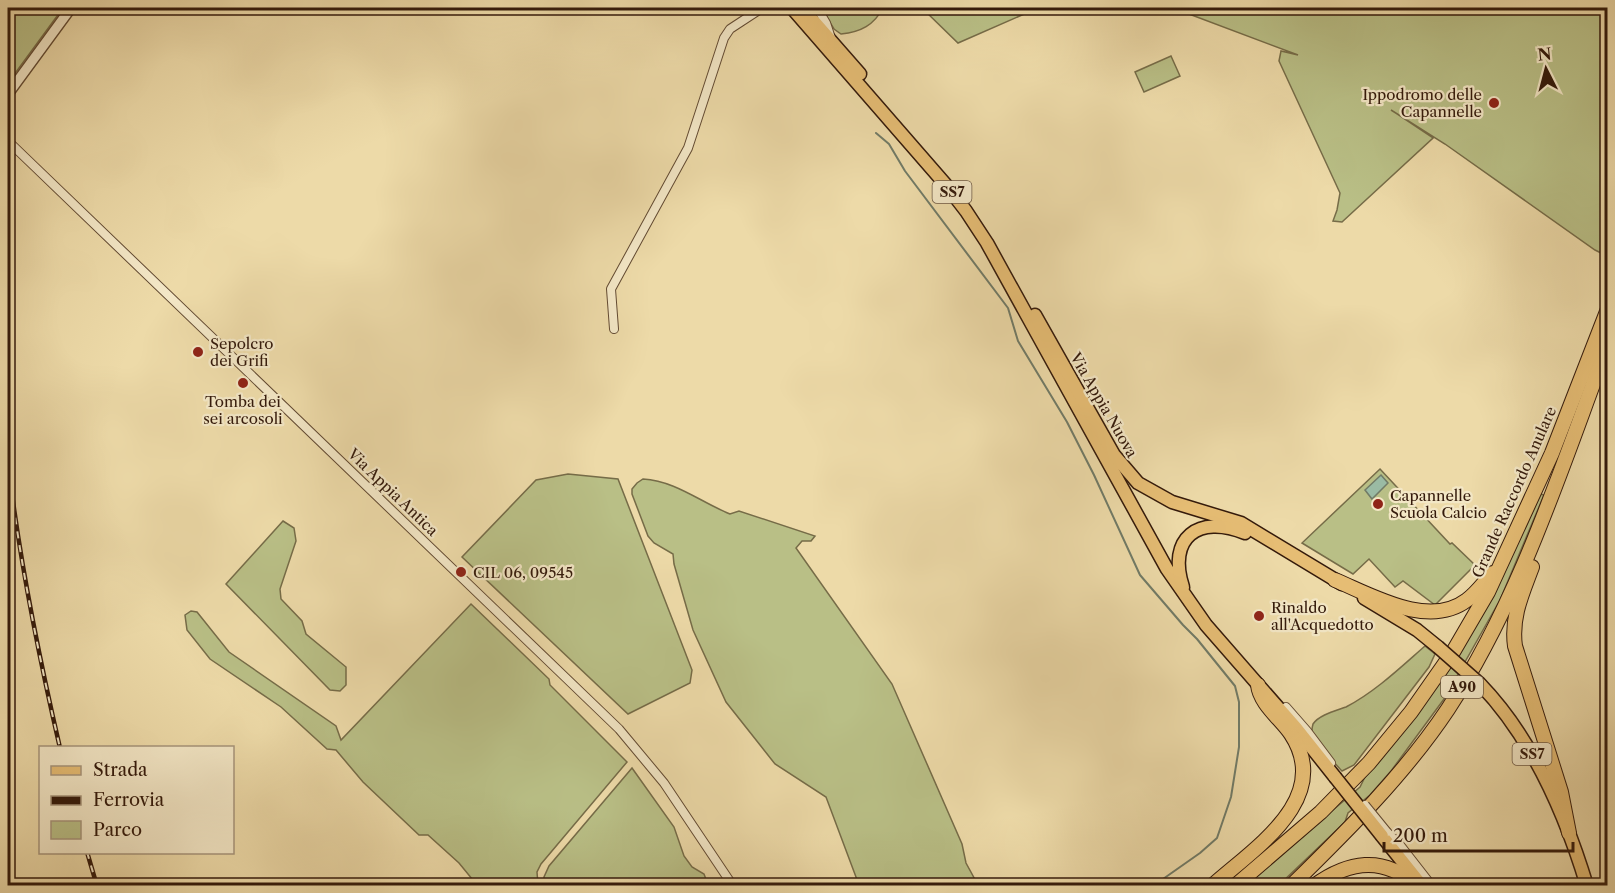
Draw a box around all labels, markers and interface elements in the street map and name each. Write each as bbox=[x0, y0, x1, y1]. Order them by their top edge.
north arrow bbox=[1516, 39, 1576, 99]
text: N bbox=[1536, 43, 1552, 65]
place label: Ippodromo delle Capannelle bbox=[1362, 85, 1482, 121]
marker: Ippodromo delle Capannelle bbox=[1487, 96, 1501, 110]
road number: SS7 bbox=[932, 181, 972, 203]
place label: Sepolcro dei Grifi bbox=[210, 334, 273, 370]
marker: Sepolcro dei Grifi bbox=[191, 345, 205, 359]
street label: Via Appia Nuova bbox=[1066, 348, 1142, 461]
marker: Tomba dei sei arcosoli bbox=[236, 376, 250, 390]
place label: Tomba dei sei arcosoli bbox=[203, 392, 283, 428]
street label: Grande Raccordo Anulare bbox=[1468, 403, 1560, 581]
street label: Via Appia Antica bbox=[343, 443, 442, 540]
place label: Capannelle Scuola Calcio bbox=[1390, 486, 1487, 522]
marker: Capannelle Scuola Calcio bbox=[1371, 497, 1385, 511]
place label: CIL 06, 09545 bbox=[473, 563, 573, 582]
marker: CIL 06, 09545 bbox=[454, 565, 468, 579]
place label: Rinaldo all'Acquedotto bbox=[1271, 598, 1374, 634]
marker: Rinaldo all'Acquedotto bbox=[1252, 609, 1266, 623]
road number: A90 bbox=[1441, 676, 1483, 698]
road number: SS7 bbox=[1512, 743, 1552, 765]
legend bbox=[39, 746, 234, 854]
text: Strada bbox=[93, 759, 148, 781]
text: Ferrovia bbox=[93, 789, 165, 811]
scale bar bbox=[1384, 815, 1573, 853]
text: Parco bbox=[93, 819, 142, 841]
text: 200 m bbox=[1393, 825, 1448, 847]

